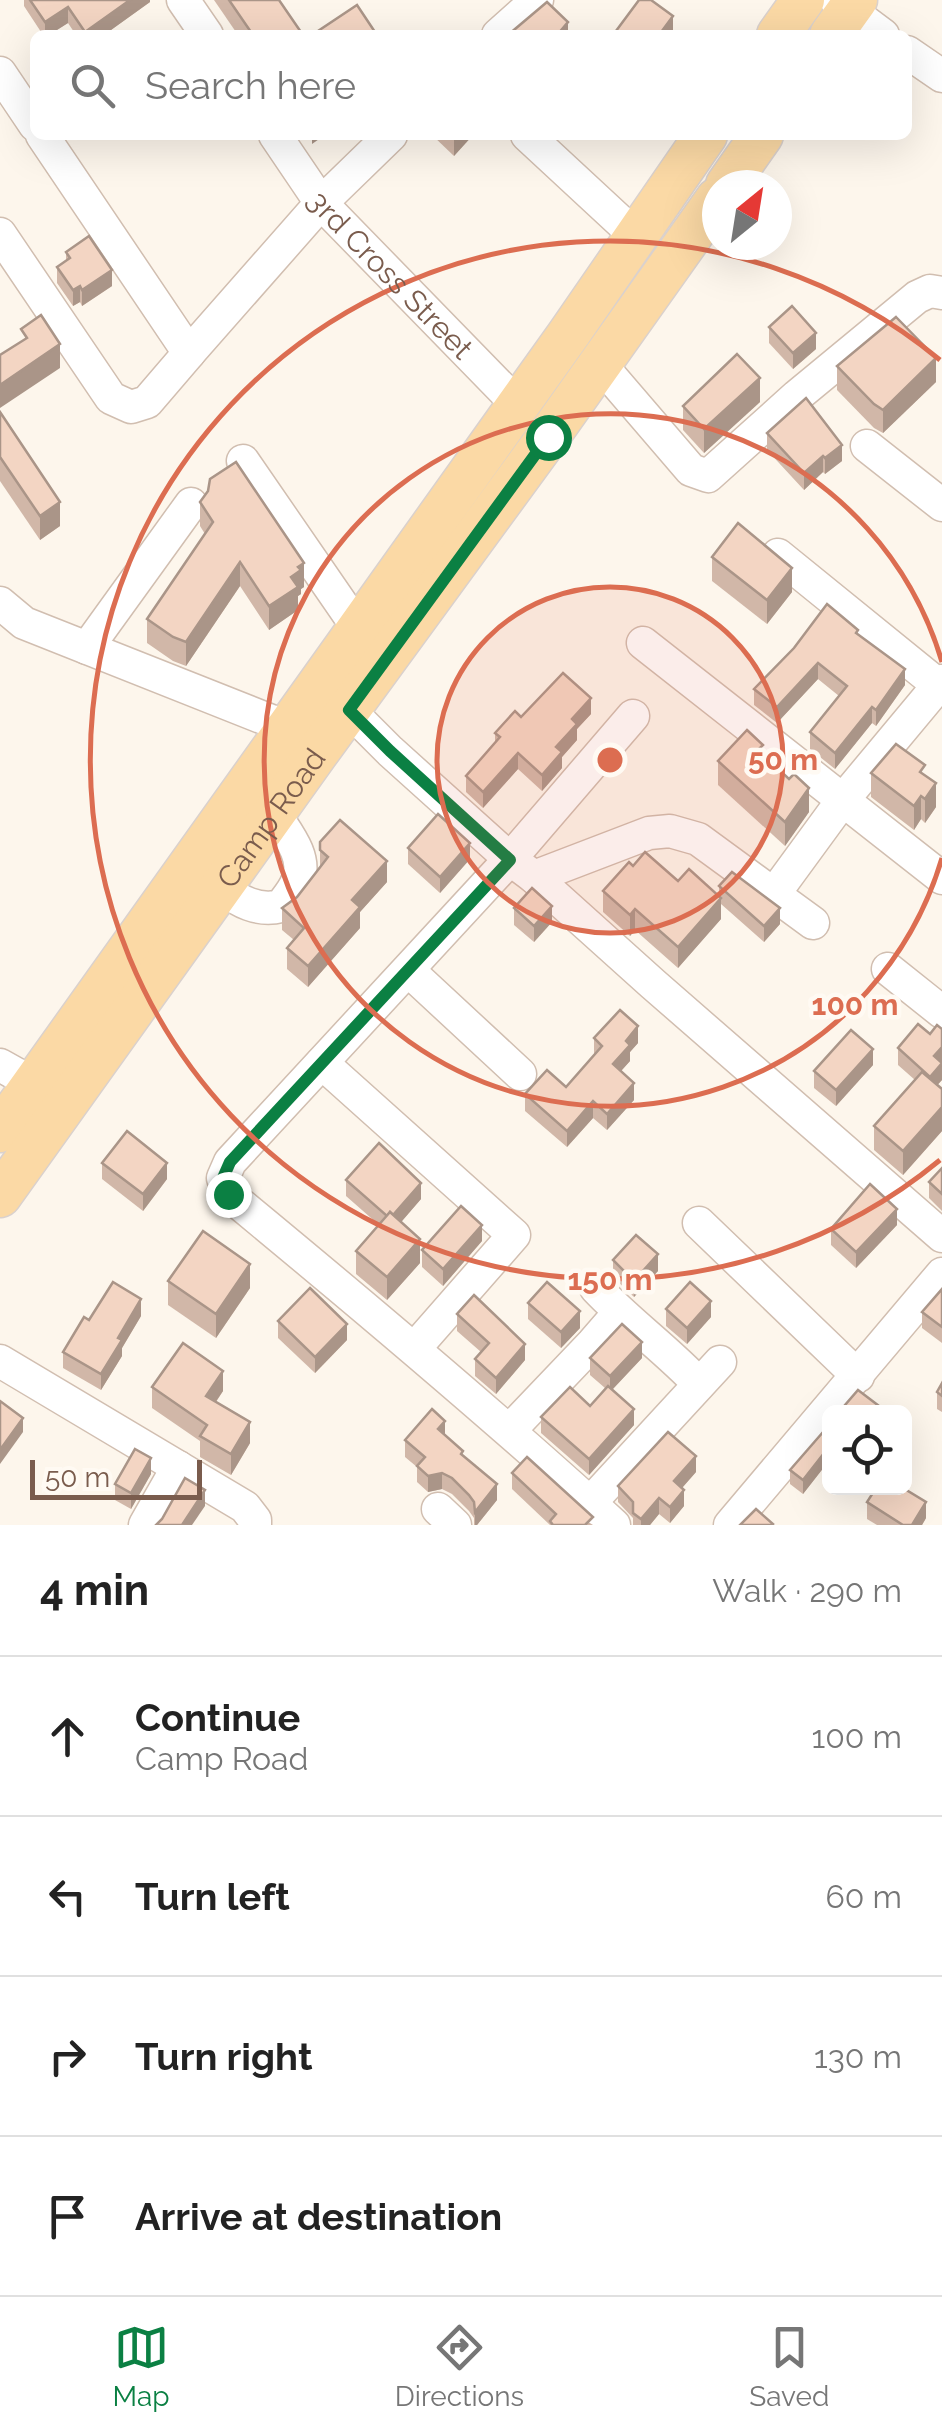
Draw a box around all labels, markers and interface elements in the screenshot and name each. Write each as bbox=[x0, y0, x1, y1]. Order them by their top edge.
search box bbox=[30, 30, 912, 140]
icon: search bbox=[65, 58, 120, 113]
text: Search here bbox=[145, 63, 356, 108]
north arrow bbox=[702, 170, 792, 260]
street label: 3rd Cross Street bbox=[301, 184, 480, 366]
route start bbox=[526, 415, 572, 461]
street label: Camp Road bbox=[209, 742, 332, 894]
centre of rings bbox=[592, 742, 628, 778]
text: 50 m bbox=[748, 742, 818, 777]
text: 100 m bbox=[812, 987, 898, 1022]
route end bbox=[206, 1172, 252, 1218]
text: 150 m bbox=[568, 1262, 653, 1297]
map controls bbox=[822, 1405, 912, 1495]
button: locate bbox=[822, 1405, 912, 1495]
scale bar bbox=[30, 1455, 202, 1500]
text: 50 m bbox=[45, 1461, 110, 1494]
text: 4 min bbox=[40, 1566, 149, 1615]
text: Walk · 290 m bbox=[712, 1572, 902, 1609]
text: Continue bbox=[135, 1695, 300, 1740]
icon: ahead bbox=[40, 1709, 95, 1764]
text: 100 m bbox=[812, 1718, 902, 1755]
text: Camp Road bbox=[135, 1740, 308, 1777]
icon: left bbox=[40, 1869, 95, 1924]
text: Turn left bbox=[135, 1874, 290, 1919]
text: 60 m bbox=[826, 1878, 902, 1915]
icon: right bbox=[40, 2029, 95, 2084]
text: Turn right bbox=[135, 2034, 312, 2079]
text: 130 m bbox=[814, 2038, 902, 2075]
icon: arrive bbox=[40, 2189, 95, 2244]
text: Arrive at destination bbox=[135, 2194, 502, 2239]
tab: Map bbox=[113, 2320, 170, 2413]
tab: Directions bbox=[395, 2320, 524, 2413]
tab: Saved bbox=[749, 2320, 829, 2413]

